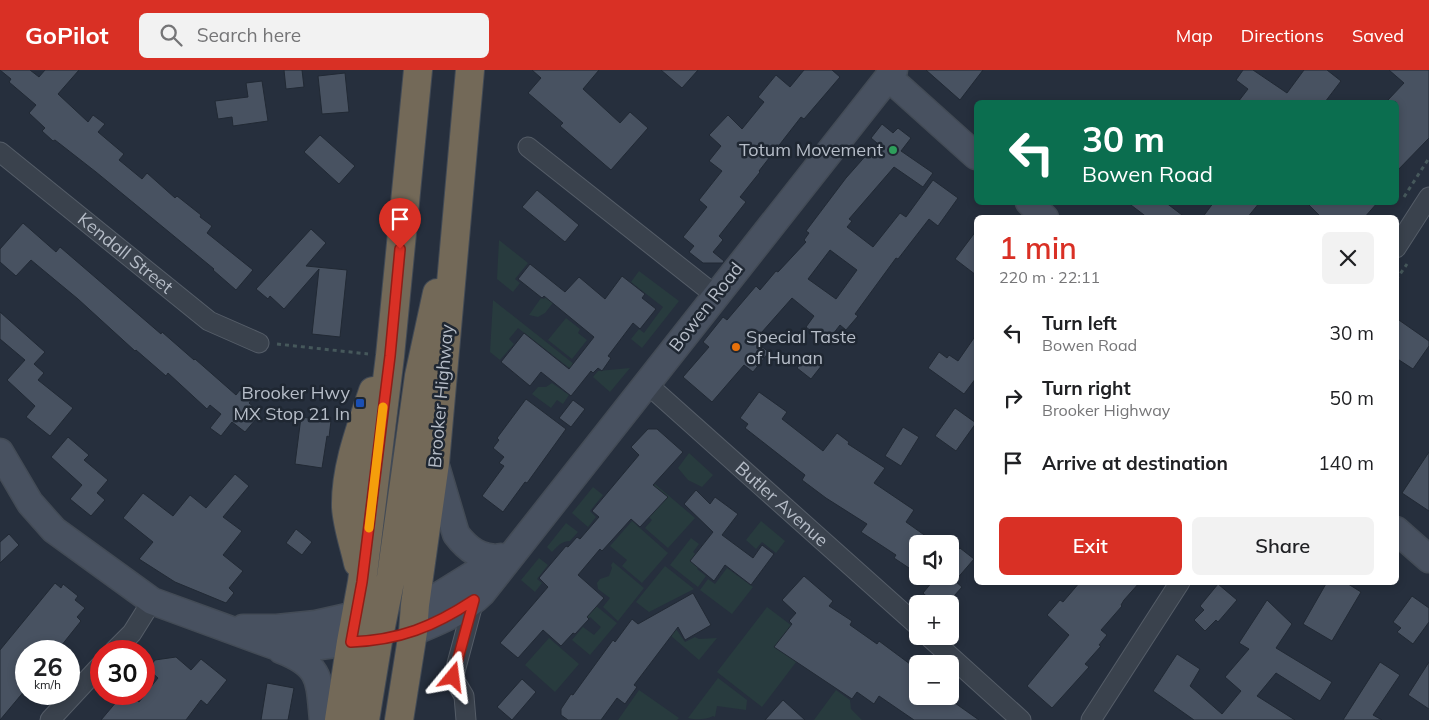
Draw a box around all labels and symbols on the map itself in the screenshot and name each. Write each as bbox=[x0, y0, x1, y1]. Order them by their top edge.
place label: Totum Movement bbox=[739, 138, 883, 161]
marker: Totum Movement bbox=[887, 144, 899, 156]
pin bbox=[379, 198, 421, 249]
street label: Kendall Street bbox=[73, 207, 178, 298]
street label: Bowen Road bbox=[664, 257, 748, 356]
street label: Brooker Highway bbox=[423, 323, 458, 469]
place label: Special Taste of Hunan bbox=[746, 325, 856, 369]
marker: Special Taste of Hunan bbox=[730, 341, 742, 353]
place label: Brooker Hwy MX Stop 21 In bbox=[233, 381, 350, 425]
marker: Brooker Hwy MX Stop 21 In bbox=[354, 397, 366, 409]
street label: Butler Avenue bbox=[731, 456, 833, 551]
speed limit sign: 30 bbox=[90, 640, 155, 705]
position arrow bbox=[426, 650, 478, 702]

